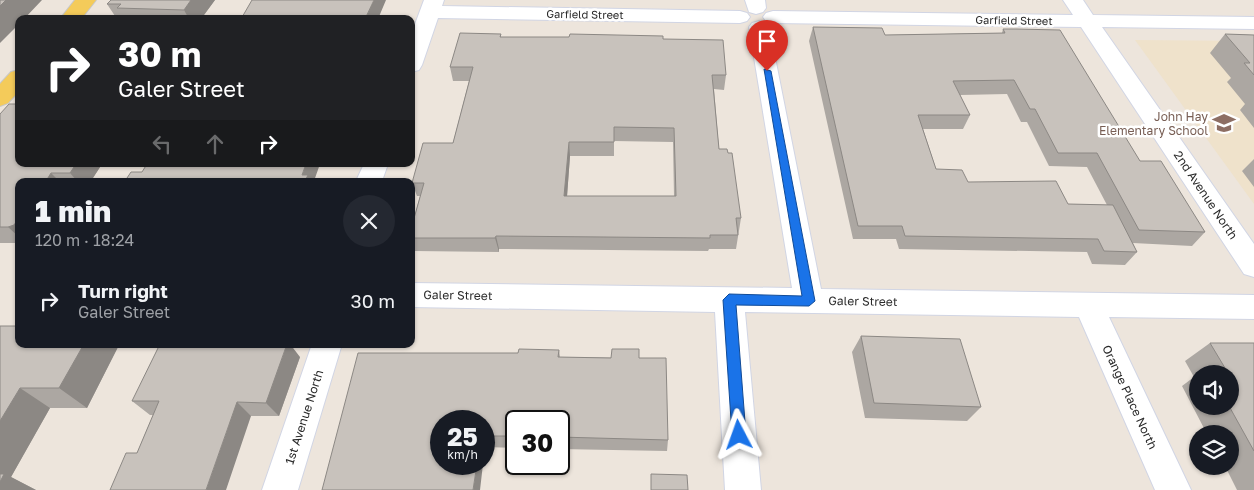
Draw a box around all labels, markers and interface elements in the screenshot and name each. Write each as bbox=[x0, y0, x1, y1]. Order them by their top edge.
street label: Garfield Street bbox=[546, 7, 624, 21]
street label: Garfield Street bbox=[975, 13, 1053, 27]
pin bbox=[746, 20, 788, 71]
icon: arrive bbox=[753, 27, 781, 55]
text: 30 m bbox=[118, 33, 201, 75]
icon: right bbox=[35, 35, 100, 100]
text: Galer Street bbox=[118, 75, 245, 102]
place label: John Hay Elementary School bbox=[1099, 109, 1208, 138]
school or university icon: John Hay Elementary School bbox=[1211, 110, 1237, 136]
icon: left bbox=[148, 130, 176, 158]
icon: ahead bbox=[201, 130, 229, 158]
icon: right bbox=[254, 130, 282, 158]
street label: 2nd Avenue North bbox=[1171, 148, 1241, 242]
text: 1 min bbox=[35, 193, 111, 229]
button: close bbox=[343, 195, 395, 247]
text: 120 m · 18:24 bbox=[35, 230, 134, 250]
text: Turn right bbox=[78, 279, 168, 302]
icon: right bbox=[35, 287, 63, 315]
street label: Galer Street bbox=[423, 287, 493, 303]
text: 30 m bbox=[351, 289, 395, 312]
street label: Galer Street bbox=[828, 293, 898, 309]
text: Galer Street bbox=[78, 302, 170, 322]
street label: Orange Place North bbox=[1099, 342, 1161, 452]
map controls bbox=[1189, 365, 1239, 475]
button: sound bbox=[1189, 365, 1239, 415]
street label: 1st Avenue North bbox=[282, 368, 326, 466]
position arrow bbox=[712, 408, 764, 460]
speed limit sign: 30 bbox=[505, 410, 570, 475]
text: 25 bbox=[447, 421, 478, 452]
button: layers bbox=[1189, 425, 1239, 475]
text: km/h bbox=[447, 447, 478, 462]

